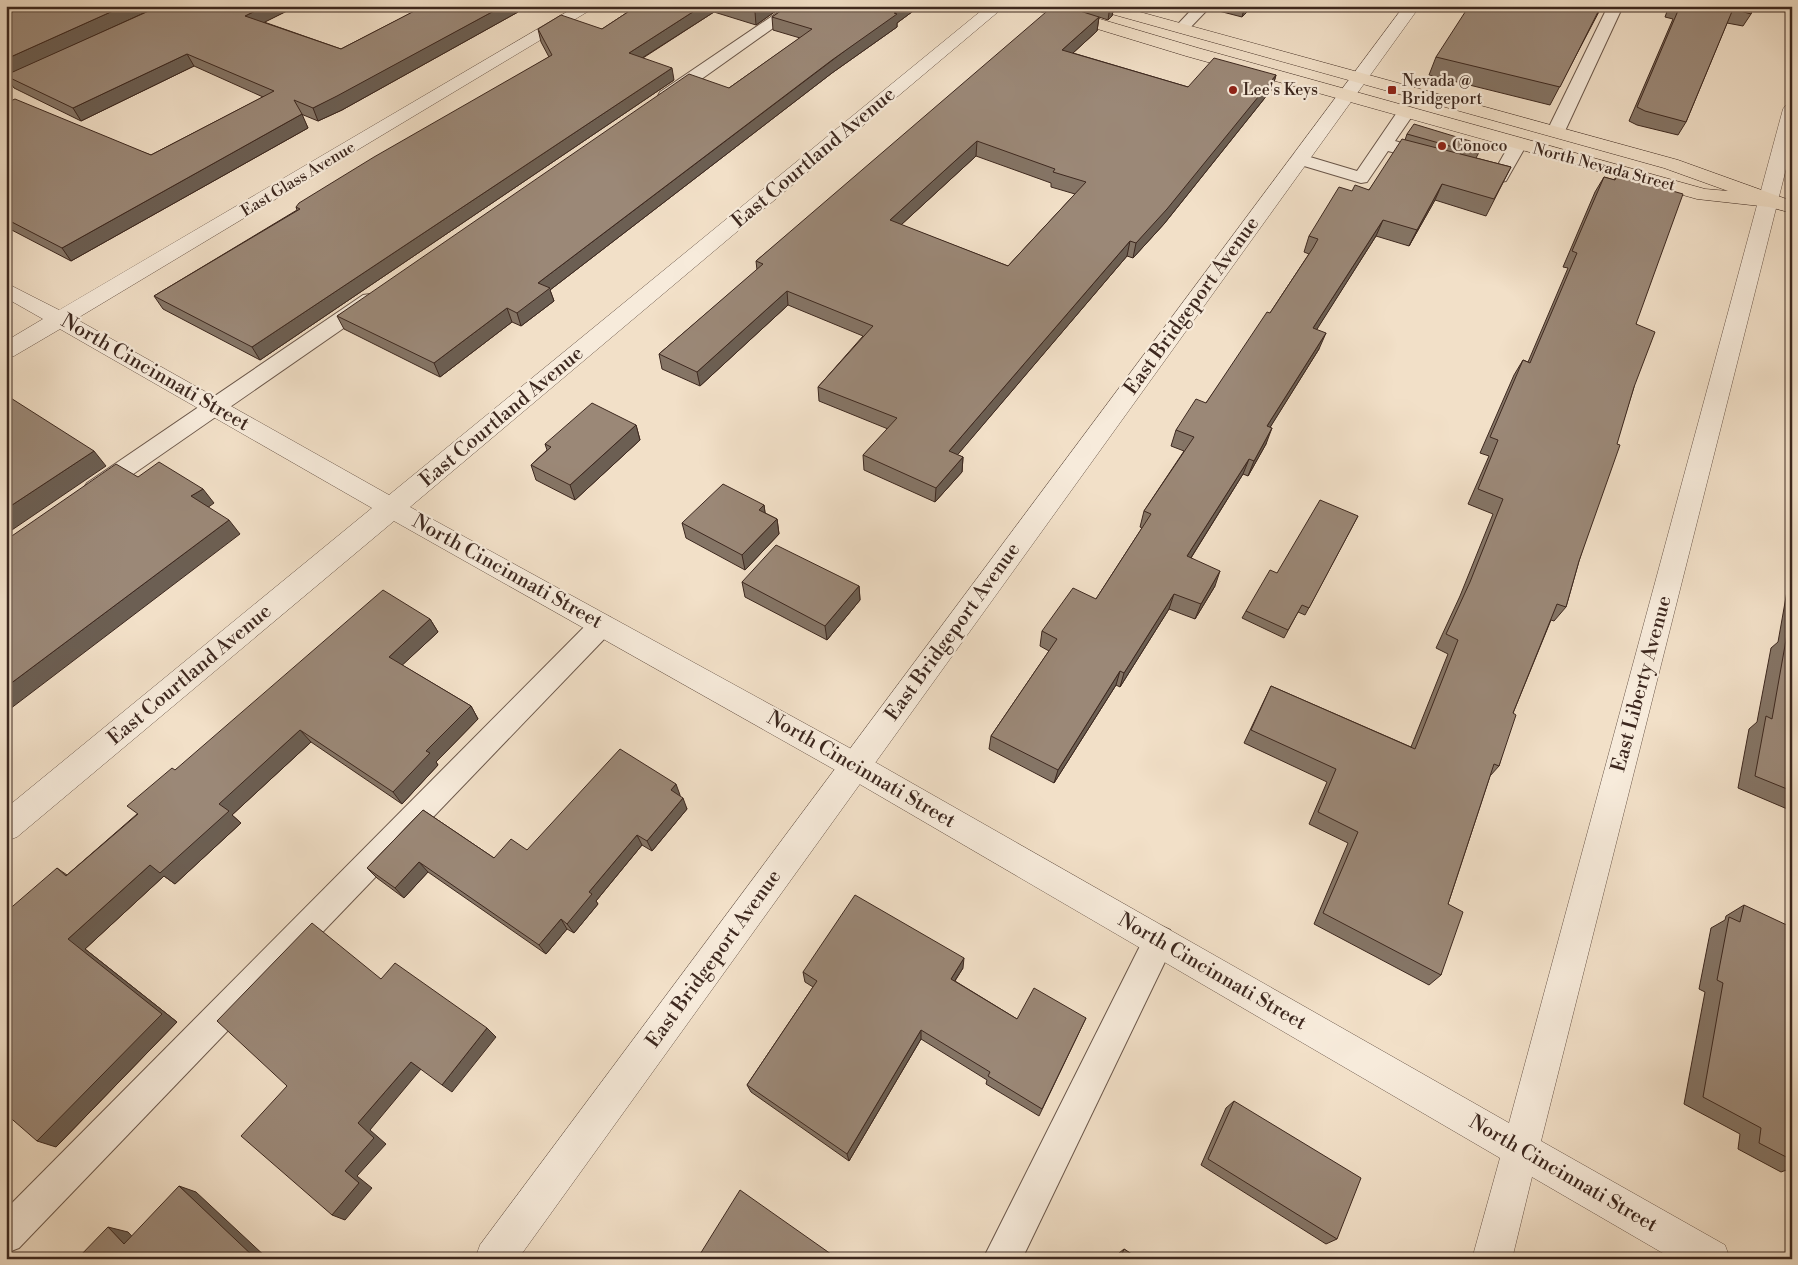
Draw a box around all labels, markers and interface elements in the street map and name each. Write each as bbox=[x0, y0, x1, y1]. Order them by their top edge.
place label: Nevada @ Bridgeport bbox=[1401, 71, 1483, 109]
place label: Lee's Keys bbox=[1243, 80, 1318, 100]
street label: East Courtland Avenue bbox=[727, 82, 901, 234]
marker: Lee's Keys bbox=[1227, 84, 1239, 96]
marker: Nevada @ Bridgeport bbox=[1386, 84, 1398, 96]
place label: Conoco bbox=[1452, 136, 1508, 156]
street label: East Glass Avenue bbox=[237, 137, 359, 221]
street label: North Nevada Street bbox=[1531, 138, 1678, 196]
marker: Conoco bbox=[1436, 140, 1448, 152]
street label: East Bridgeport Avenue bbox=[1119, 212, 1265, 400]
street label: North Cincinnati Street bbox=[56, 309, 254, 437]
street label: East Courtland Avenue bbox=[415, 341, 589, 493]
street label: North Cincinnati Street bbox=[408, 509, 606, 635]
street label: East Bridgeport Avenue bbox=[880, 538, 1026, 726]
street label: East Liberty Avenue bbox=[1606, 593, 1678, 775]
street label: East Courtland Avenue bbox=[103, 599, 277, 751]
street label: North Cincinnati Street bbox=[762, 706, 960, 834]
street label: East Bridgeport Avenue bbox=[641, 865, 787, 1053]
street label: North Cincinnati Street bbox=[1113, 908, 1311, 1036]
street label: North Cincinnati Street bbox=[1464, 1110, 1662, 1238]

